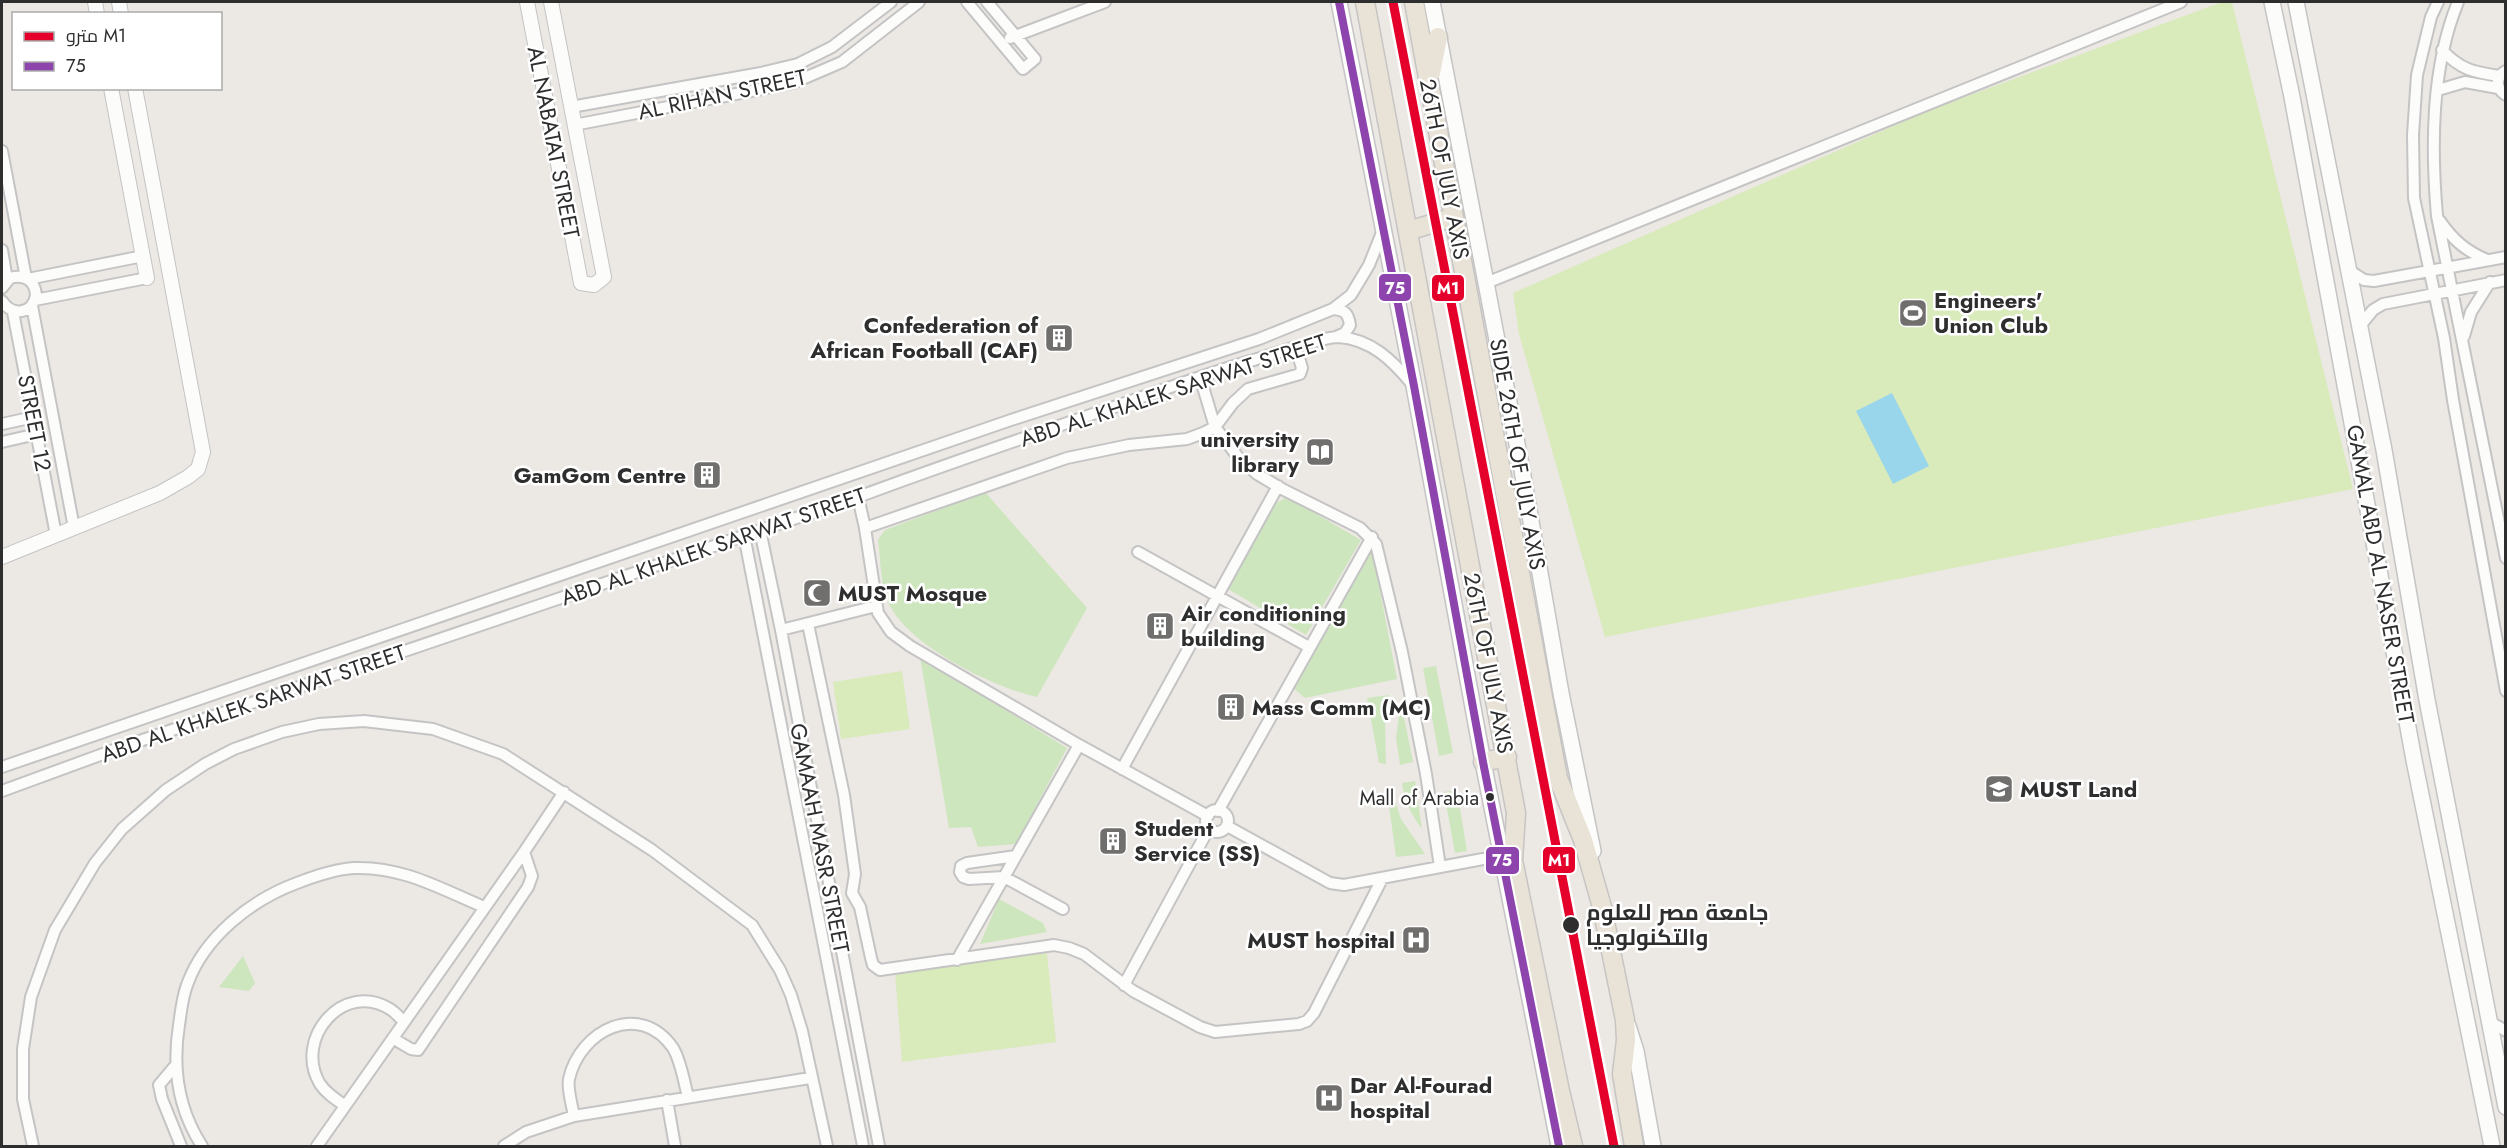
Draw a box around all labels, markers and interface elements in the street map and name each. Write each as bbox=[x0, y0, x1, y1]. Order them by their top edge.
legend bbox=[12, 12, 222, 90]
text: مترو M1 bbox=[66, 23, 126, 49]
street label: AL NABATAT STREET bbox=[520, 44, 588, 241]
text: 75 bbox=[66, 53, 86, 79]
street label: AL RIHAN STREET bbox=[635, 60, 810, 127]
street label: 26TH OF JULY AXIS bbox=[1412, 76, 1478, 262]
line badge: 75 bbox=[1378, 273, 1412, 302]
line badge: M1 bbox=[1431, 274, 1465, 302]
text: 75 bbox=[1385, 277, 1405, 300]
text: M1 bbox=[1437, 277, 1459, 300]
place label: Engineers' Union Club bbox=[1934, 284, 2048, 341]
sports icon: Engineers' Union Club bbox=[1897, 297, 1929, 329]
place label: Confederation of African Football (CAF) bbox=[809, 309, 1039, 366]
building icon: Confederation of African Football (CAF) bbox=[1043, 322, 1075, 354]
street label: ABD AL KHALEK SARWAT STREET bbox=[1016, 325, 1331, 455]
street label: SIDE 26TH OF JULY AXIS bbox=[1482, 336, 1554, 572]
street label: STREET 12 bbox=[10, 372, 60, 474]
street label: GAMAL ABD AL NASER STREET bbox=[2339, 422, 2423, 727]
place label: university library bbox=[1200, 423, 1300, 480]
library icon: university library bbox=[1304, 436, 1336, 468]
place label: GamGom Centre bbox=[514, 459, 686, 491]
building icon: GamGom Centre bbox=[691, 459, 723, 491]
street label: ABD AL KHALEK SARWAT STREET bbox=[556, 478, 870, 613]
street label: 26TH OF JULY AXIS bbox=[1456, 570, 1522, 756]
mosque icon: MUST Mosque bbox=[801, 577, 833, 609]
place label: MUST Mosque bbox=[838, 577, 987, 609]
place label: Air conditioning building bbox=[1180, 597, 1346, 654]
building icon: Air conditioning building bbox=[1144, 610, 1176, 642]
street label: ABD AL KHALEK SARWAT STREET bbox=[96, 635, 410, 770]
building icon: Mass Comm (MC) bbox=[1215, 691, 1247, 723]
place label: Mass Comm (MC) bbox=[1252, 691, 1431, 723]
street label: GAMAAH MASR STREET bbox=[782, 721, 858, 956]
school or university icon: MUST Land bbox=[1983, 773, 2015, 805]
place label: MUST Land bbox=[2020, 773, 2137, 805]
place label: Mall of Arabia bbox=[1359, 784, 1479, 813]
marker: Mall of Arabia bbox=[1484, 791, 1496, 803]
place label: Student Service (SS) bbox=[1134, 812, 1260, 869]
building icon: Student Service (SS) bbox=[1097, 825, 1129, 857]
line badge: 75 bbox=[1485, 846, 1520, 875]
line badge: M1 bbox=[1542, 846, 1576, 874]
text: 75 bbox=[1492, 849, 1512, 872]
text: M1 bbox=[1548, 849, 1570, 872]
place label: جامعة مصر للعلوم والتكنولوجيا bbox=[1586, 896, 1768, 953]
marker: جامعة مصر للعلوم والتكنولوجيا bbox=[1561, 915, 1581, 935]
place label: MUST hospital bbox=[1247, 924, 1395, 956]
hospital icon: MUST hospital bbox=[1400, 924, 1432, 956]
place label: Dar Al-Fourad hospital bbox=[1350, 1069, 1492, 1126]
hospital icon: Dar Al-Fourad hospital bbox=[1313, 1082, 1345, 1114]

